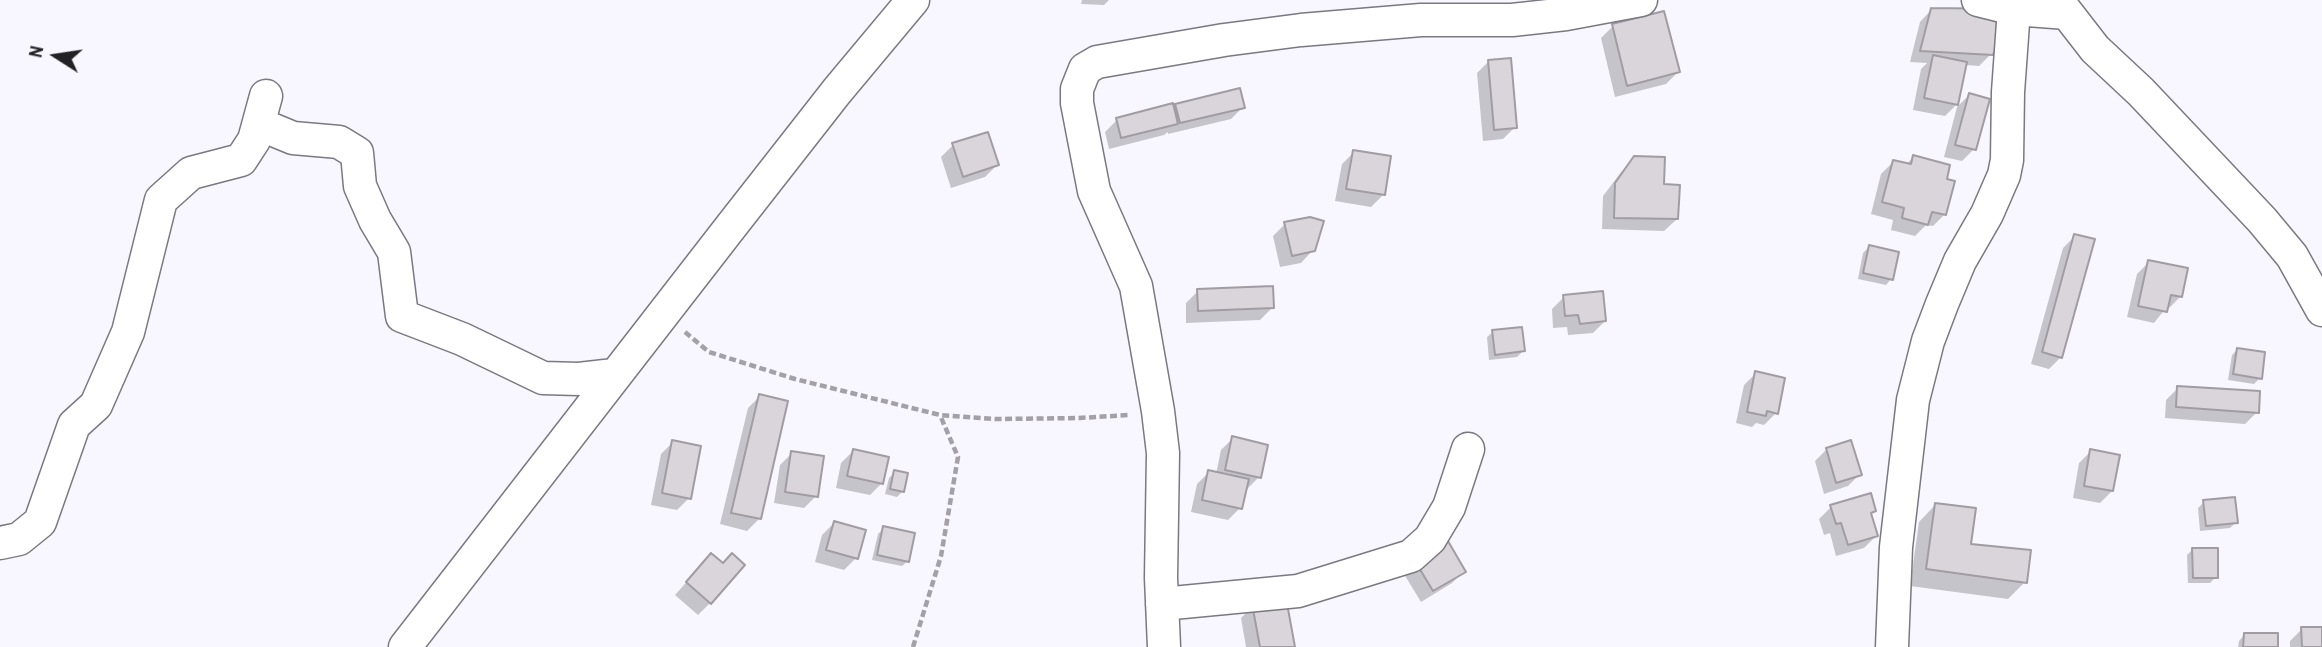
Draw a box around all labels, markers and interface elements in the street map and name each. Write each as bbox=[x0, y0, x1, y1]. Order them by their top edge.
north arrow bbox=[21, 21, 91, 91]
text: N bbox=[22, 43, 49, 60]

